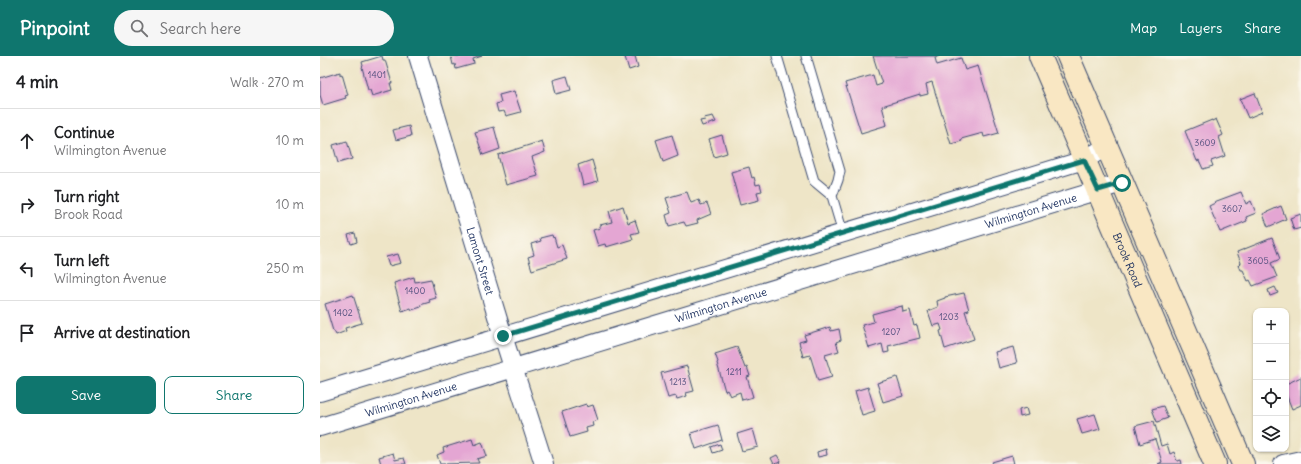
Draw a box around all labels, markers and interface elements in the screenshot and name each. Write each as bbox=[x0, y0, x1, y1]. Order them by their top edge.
search box bbox=[114, 10, 394, 46]
text: Pinpoint bbox=[20, 16, 90, 40]
icon: search bbox=[128, 17, 150, 39]
text: Search here bbox=[160, 19, 241, 38]
text: Map bbox=[1130, 19, 1157, 37]
text: Layers bbox=[1179, 19, 1222, 37]
text: Share bbox=[1244, 19, 1281, 37]
house number: 1401 bbox=[368, 69, 386, 80]
text: 4 min bbox=[16, 71, 58, 93]
text: Walk · 270 m bbox=[230, 74, 304, 91]
text: Continue bbox=[54, 123, 115, 142]
icon: ahead bbox=[16, 130, 38, 152]
text: 10 m bbox=[276, 132, 304, 149]
house number: 3609 bbox=[1194, 137, 1216, 148]
text: Wilmington Avenue bbox=[54, 142, 167, 159]
route start bbox=[1113, 174, 1131, 192]
text: Turn right bbox=[54, 187, 119, 206]
street label: Wilmington Avenue bbox=[983, 190, 1079, 231]
icon: right bbox=[16, 194, 38, 216]
text: 10 m bbox=[276, 196, 304, 213]
house number: 3607 bbox=[1222, 203, 1243, 214]
text: Brook Road bbox=[54, 206, 123, 223]
street label: Lamont Street bbox=[463, 225, 497, 297]
street label: Brook Road bbox=[1110, 231, 1146, 290]
text: Turn left bbox=[54, 251, 109, 270]
house number: 3605 bbox=[1247, 255, 1269, 266]
icon: left bbox=[16, 258, 38, 280]
text: 250 m bbox=[266, 260, 304, 277]
text: Wilmington Avenue bbox=[54, 270, 167, 287]
street label: Wilmington Avenue bbox=[673, 284, 769, 326]
house number: 1400 bbox=[405, 285, 425, 296]
house number: 1402 bbox=[333, 307, 353, 318]
map controls bbox=[1253, 308, 1289, 452]
button: + bbox=[1253, 308, 1289, 344]
house number: 1203 bbox=[939, 311, 959, 322]
icon: arrive bbox=[16, 322, 38, 344]
text: Arrive at destination bbox=[54, 323, 190, 342]
house number: 1207 bbox=[882, 326, 901, 337]
route end bbox=[494, 327, 512, 345]
button: − bbox=[1253, 344, 1289, 380]
house number: 1211 bbox=[726, 366, 742, 377]
button: Save bbox=[16, 376, 156, 414]
button: Share bbox=[164, 376, 304, 414]
house number: 1213 bbox=[669, 376, 687, 387]
street label: Wilmington Avenue bbox=[363, 379, 459, 420]
button: locate bbox=[1253, 380, 1289, 416]
button: layers bbox=[1253, 416, 1289, 452]

